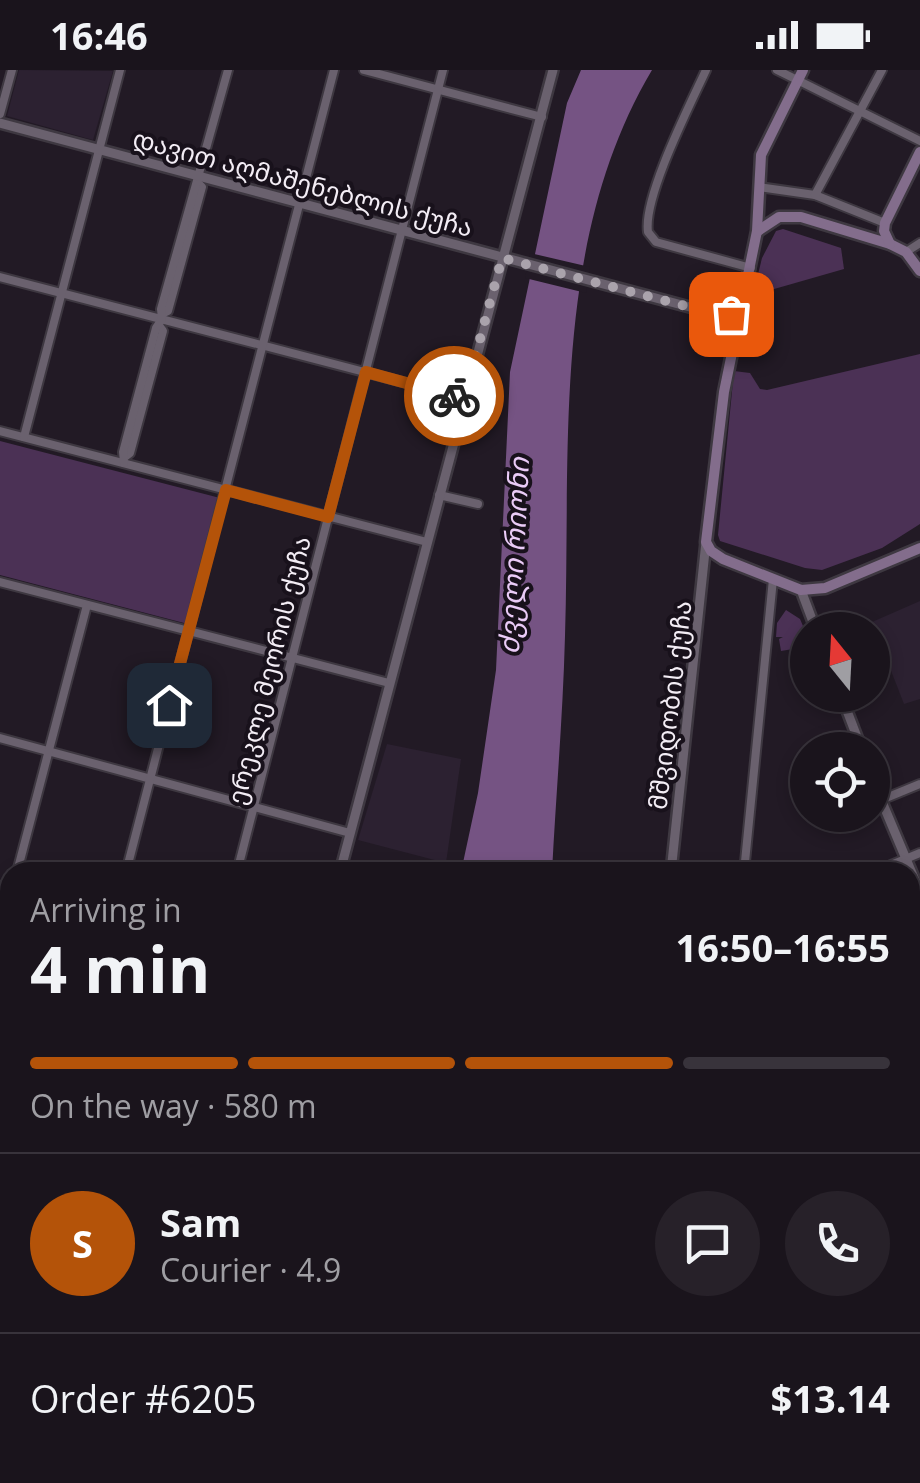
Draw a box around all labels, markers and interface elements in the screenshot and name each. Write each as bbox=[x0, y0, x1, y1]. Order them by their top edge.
text: 16:46 bbox=[50, 9, 148, 61]
street label: დავით აღმაშენებლის ქუჩა bbox=[129, 120, 477, 244]
pin bbox=[689, 272, 774, 357]
icon: bag bbox=[704, 287, 759, 342]
courier bbox=[404, 346, 504, 446]
icon: bike bbox=[427, 369, 482, 424]
water label: ძველი რიონი bbox=[489, 455, 537, 655]
street label: ერეკლე მეორის ქუჩა bbox=[218, 532, 318, 808]
street label: მშვიდობის ქუჩა bbox=[639, 599, 699, 811]
north arrow bbox=[790, 612, 890, 712]
map controls bbox=[790, 612, 890, 832]
pin bbox=[127, 663, 212, 748]
icon: home bbox=[142, 678, 197, 733]
button: locate bbox=[790, 732, 890, 832]
text: Arriving in bbox=[30, 888, 182, 931]
text: 16:50–16:55 bbox=[676, 921, 890, 973]
text: 4 min bbox=[30, 924, 210, 1012]
text: On the way · 580 m bbox=[30, 1084, 317, 1127]
button: chat bbox=[655, 1191, 760, 1296]
button: phone bbox=[785, 1191, 890, 1296]
text: Sam bbox=[160, 1196, 241, 1248]
text: S bbox=[72, 1217, 93, 1269]
text: Courier · 4.9 bbox=[160, 1248, 341, 1291]
text: Order #6205 bbox=[30, 1372, 257, 1424]
text: $13.14 bbox=[771, 1372, 890, 1424]

